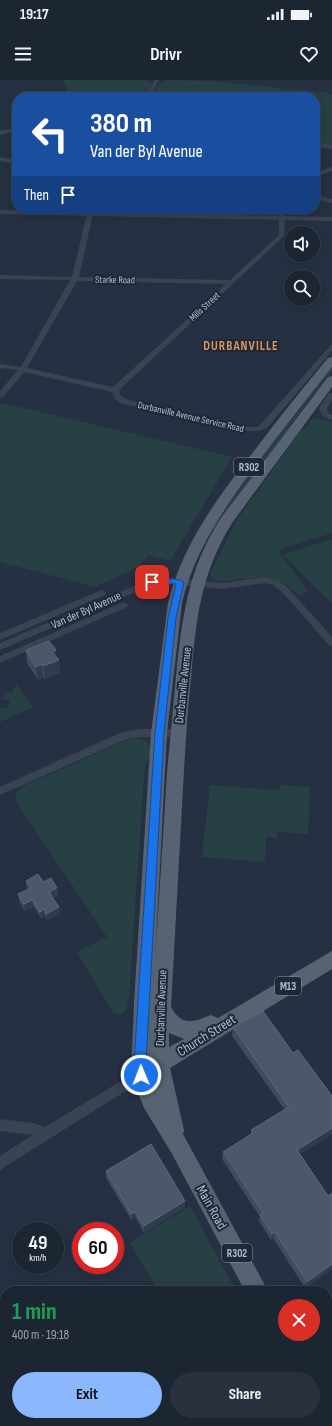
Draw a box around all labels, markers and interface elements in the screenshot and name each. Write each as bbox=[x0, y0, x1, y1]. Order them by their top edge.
text: 19:17 bbox=[20, 5, 49, 24]
icon: menu bbox=[12, 43, 34, 65]
icon: heart bbox=[298, 43, 320, 65]
text: Drivr bbox=[150, 44, 182, 65]
text: 380 m bbox=[90, 107, 152, 140]
icon: left bbox=[24, 108, 76, 160]
text: Van der Byl Avenue bbox=[90, 141, 203, 162]
icon: arrive bbox=[57, 184, 79, 206]
text: Then bbox=[24, 186, 49, 205]
map controls bbox=[284, 226, 320, 306]
button: sound bbox=[284, 226, 320, 262]
button: search bbox=[284, 270, 320, 306]
street label: Starke Road bbox=[95, 274, 135, 286]
street label: Mills Street bbox=[187, 289, 223, 324]
district label: DURBANVILLE bbox=[203, 338, 279, 354]
street label: Durbanville Avenue Service Road bbox=[137, 399, 245, 435]
road number: R302 bbox=[234, 458, 264, 476]
pin bbox=[135, 565, 169, 599]
icon: arrive bbox=[141, 571, 163, 593]
street label: Van der Byl Avenue bbox=[49, 588, 124, 633]
street label: Durbanville Avenue bbox=[172, 646, 195, 724]
street label: Durbanville Avenue bbox=[153, 969, 170, 1046]
road number: M13 bbox=[275, 977, 301, 995]
street label: Church Street bbox=[174, 1011, 239, 1060]
position arrow bbox=[120, 1054, 162, 1096]
street label: Main Road bbox=[193, 1182, 231, 1232]
speed limit sign: 60 bbox=[72, 1222, 124, 1274]
text: 49 bbox=[29, 1231, 47, 1255]
road number: R302 bbox=[222, 1244, 252, 1262]
text: km/h bbox=[29, 1252, 47, 1264]
text: 1 min bbox=[12, 1297, 57, 1326]
button: close bbox=[278, 1299, 320, 1341]
text: 400 m · 19:18 bbox=[12, 1327, 69, 1343]
button: Exit bbox=[12, 1372, 162, 1418]
button: Share bbox=[170, 1372, 320, 1418]

